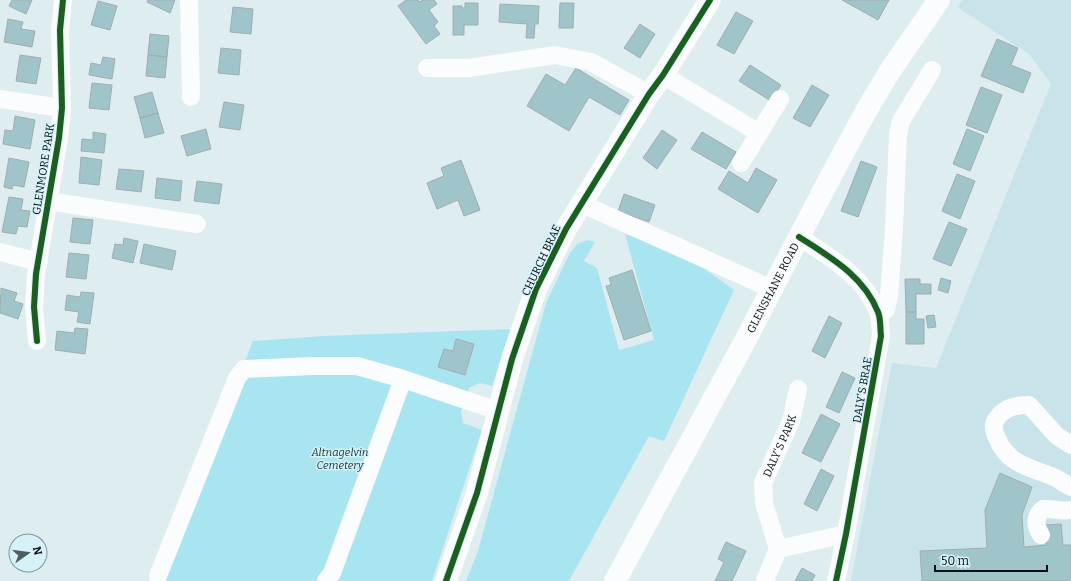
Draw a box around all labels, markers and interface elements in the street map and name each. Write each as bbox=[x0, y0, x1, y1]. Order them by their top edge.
street label: GLENMORE PARK bbox=[30, 122, 57, 216]
street label: CHURCH BRAE bbox=[519, 222, 564, 298]
street label: GLENSHANE ROAD bbox=[744, 240, 802, 335]
street label: DALY'S BRAE bbox=[850, 356, 875, 424]
street label: DALY'S PARK bbox=[761, 413, 799, 479]
park label: Altnagelvin Cemetery bbox=[310, 446, 369, 472]
north arrow bbox=[8, 533, 48, 573]
text: N bbox=[30, 545, 45, 557]
scale bar bbox=[935, 547, 1047, 573]
text: 50 m bbox=[941, 554, 970, 568]

